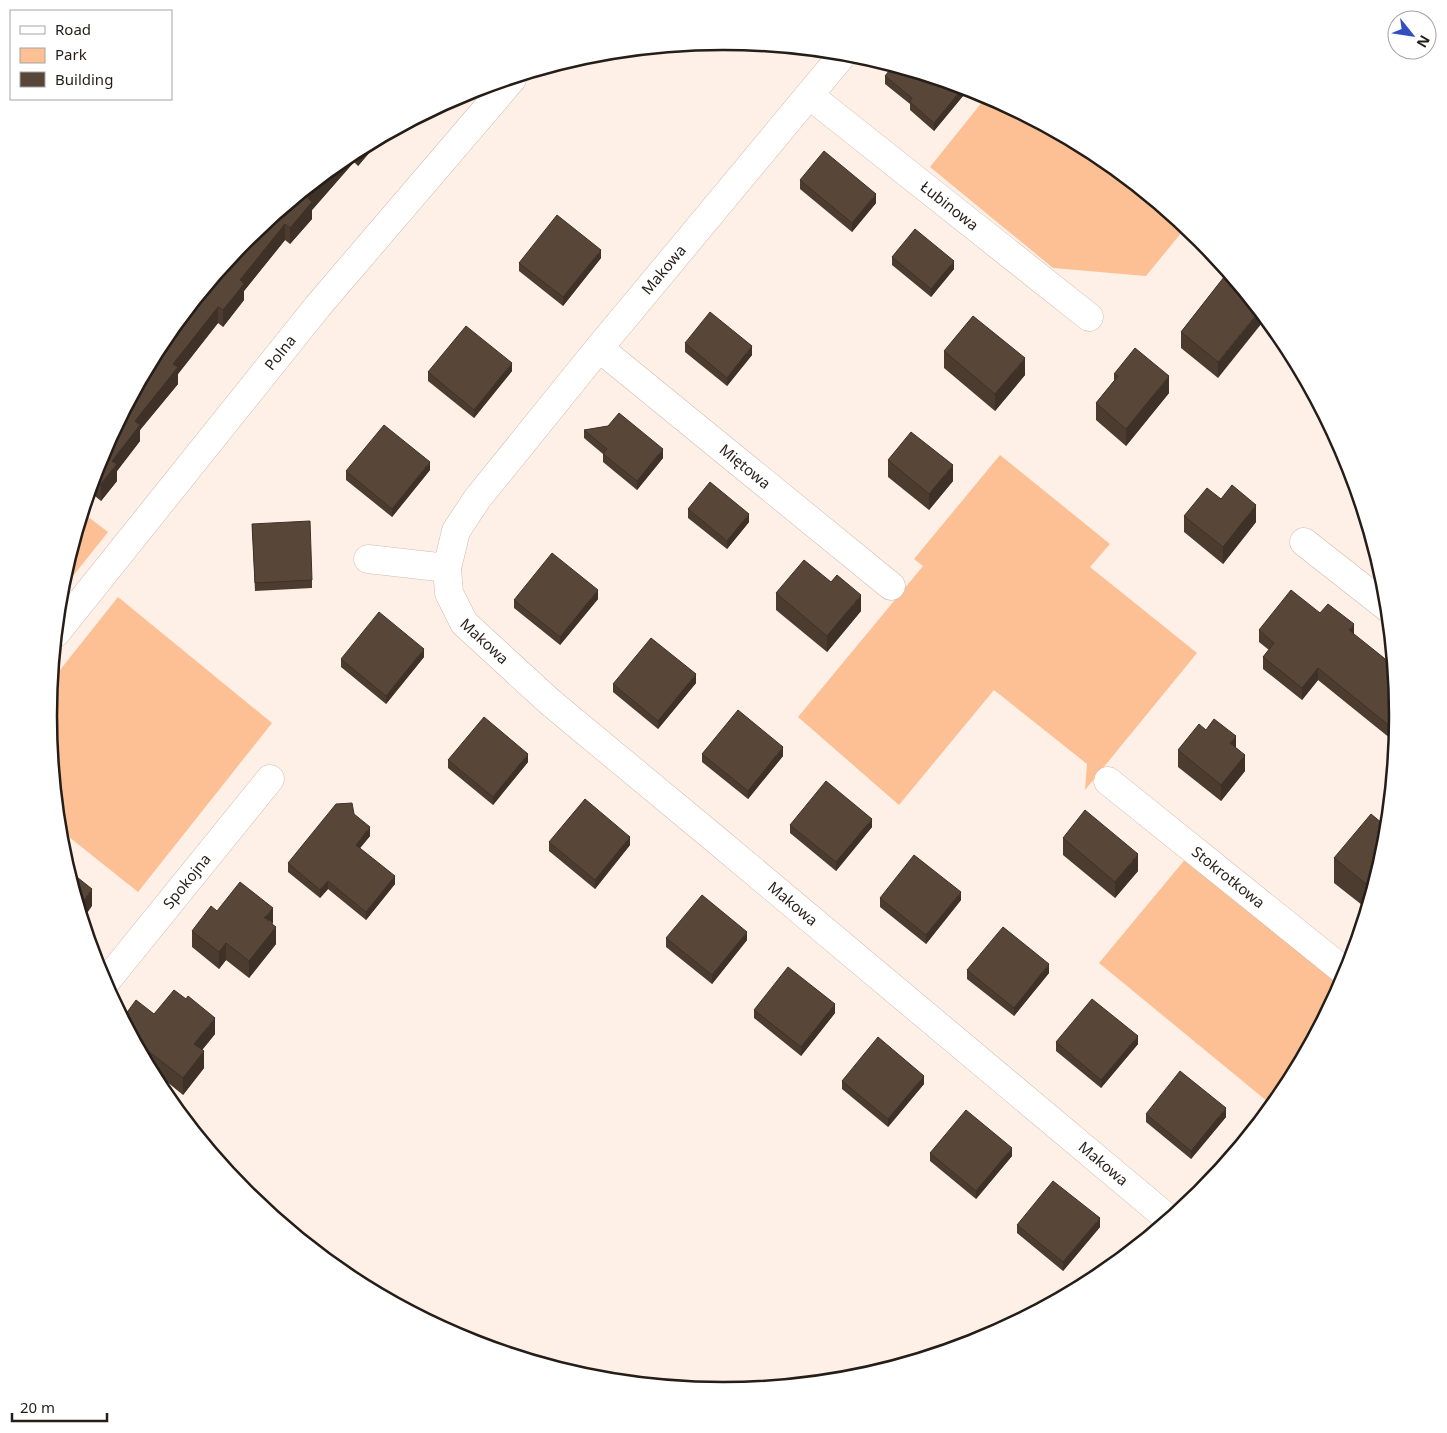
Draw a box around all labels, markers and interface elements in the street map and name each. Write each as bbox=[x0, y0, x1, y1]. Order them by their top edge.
legend bbox=[10, 10, 172, 100]
north arrow bbox=[1387, 10, 1437, 60]
text: Road bbox=[55, 19, 91, 39]
text: N bbox=[1413, 32, 1435, 51]
text: Park bbox=[55, 44, 87, 64]
text: Building bbox=[55, 69, 113, 89]
street label: Łubinowa bbox=[917, 176, 983, 235]
street label: Makowa bbox=[637, 240, 690, 298]
street label: Polna bbox=[259, 330, 300, 374]
street label: Miętowa bbox=[716, 439, 775, 493]
street label: Makowa bbox=[456, 613, 513, 668]
street label: Stokrotkowa bbox=[1188, 841, 1269, 912]
street label: Spokojna bbox=[158, 849, 215, 912]
street label: Makowa bbox=[764, 876, 822, 930]
street label: Makowa bbox=[1075, 1137, 1133, 1190]
scale bar bbox=[12, 1390, 108, 1422]
text: 20 m bbox=[20, 1397, 55, 1417]

